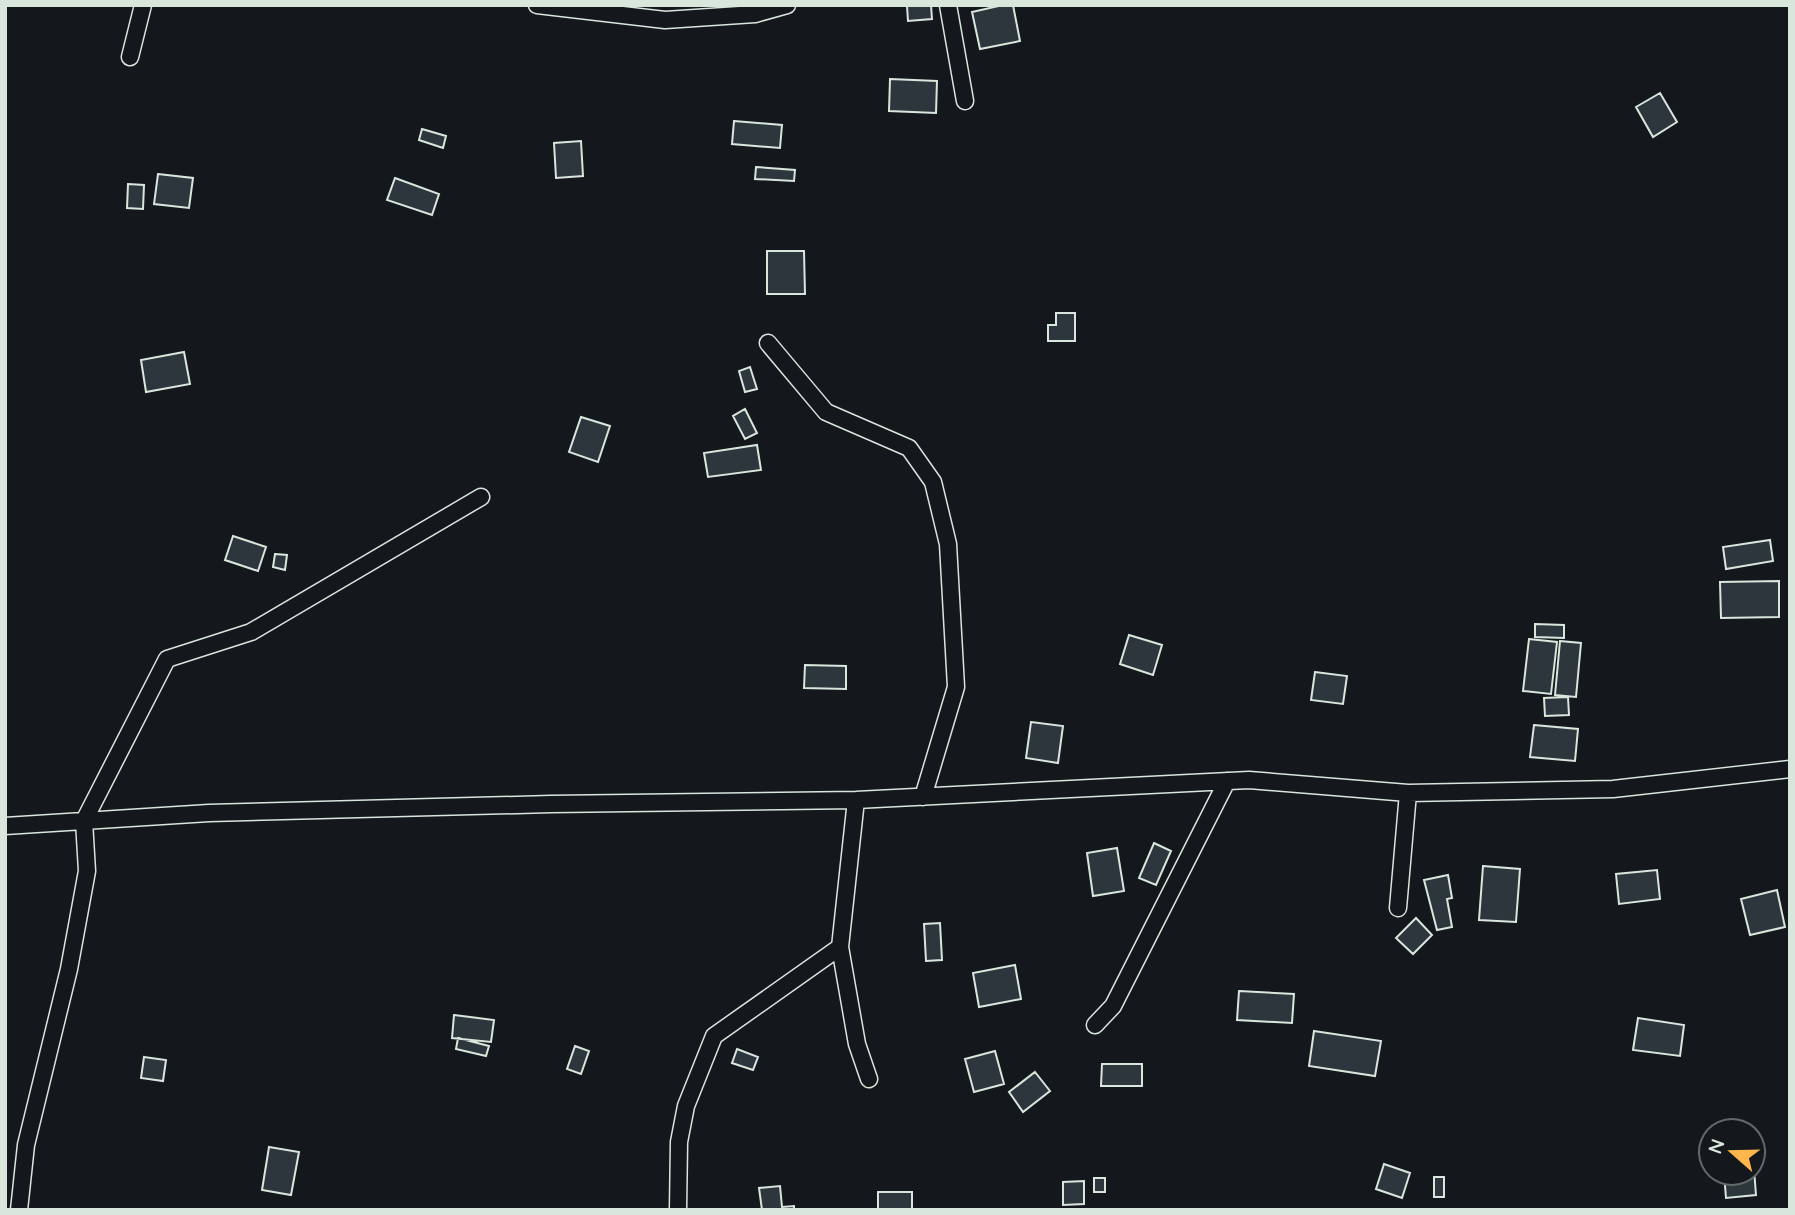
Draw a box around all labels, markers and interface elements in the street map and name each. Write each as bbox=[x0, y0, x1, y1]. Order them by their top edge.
north arrow bbox=[1697, 1117, 1767, 1187]
text: N bbox=[1702, 1136, 1730, 1157]

